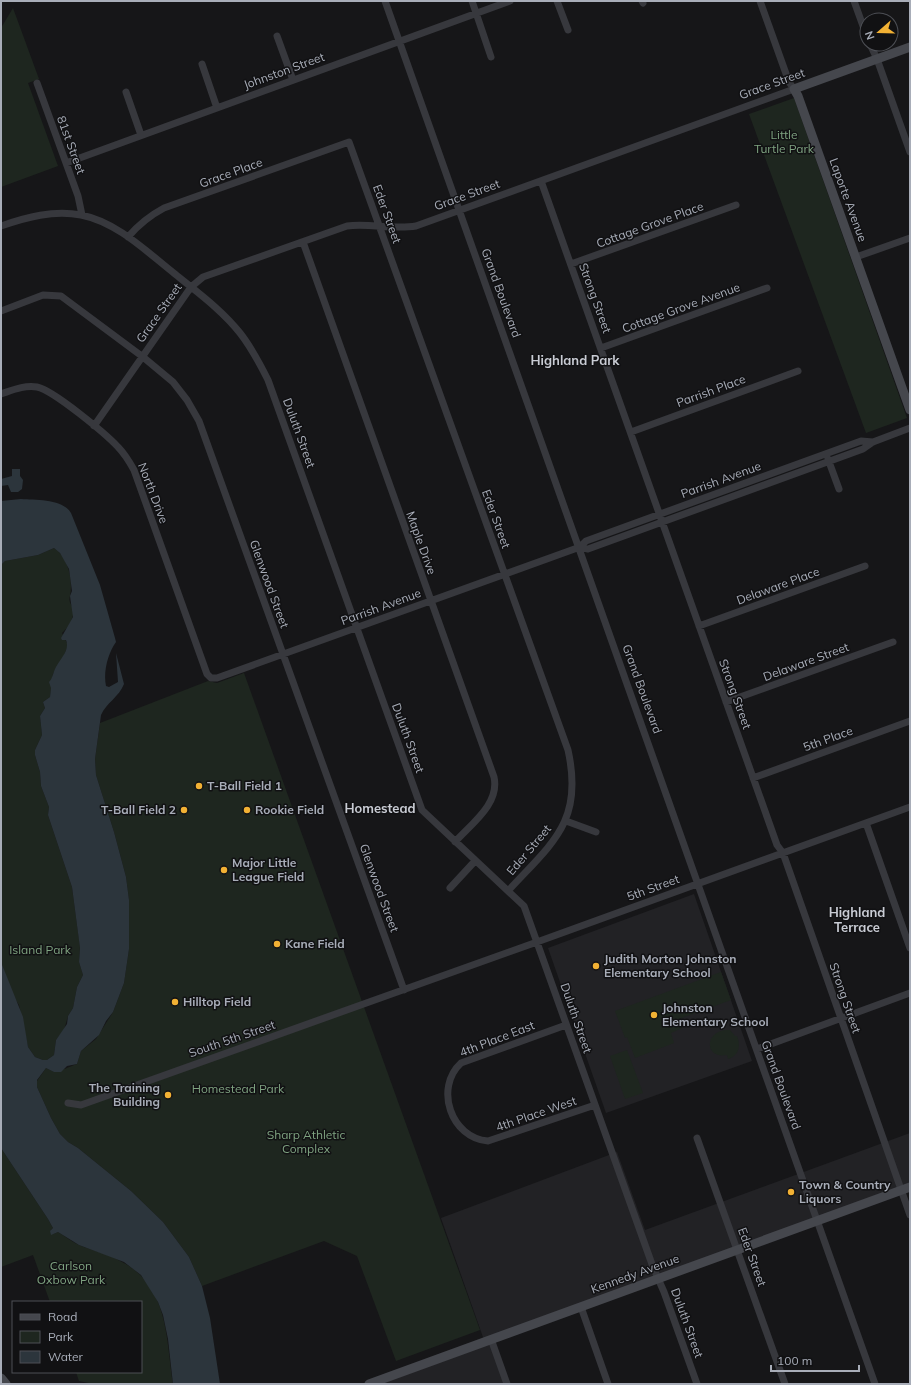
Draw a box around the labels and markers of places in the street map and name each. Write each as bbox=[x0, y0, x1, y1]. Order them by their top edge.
place label: T-Ball Field 1 bbox=[207, 778, 282, 793]
marker: T-Ball Field 1 bbox=[194, 781, 204, 791]
place label: T-Ball Field 2 bbox=[101, 802, 176, 817]
place label: Rookie Field bbox=[255, 802, 324, 817]
marker: T-Ball Field 2 bbox=[179, 805, 189, 815]
marker: Rookie Field bbox=[242, 805, 252, 815]
place label: Major Little League Field bbox=[232, 855, 304, 884]
marker: Major Little League Field bbox=[219, 865, 229, 875]
place label: Kane Field bbox=[285, 936, 345, 951]
marker: Kane Field bbox=[272, 939, 282, 949]
place label: Judith Morton Johnston Elementary School bbox=[604, 951, 737, 980]
marker: Judith Morton Johnston Elementary School bbox=[591, 961, 601, 971]
place label: Hilltop Field bbox=[183, 994, 251, 1009]
marker: Hilltop Field bbox=[170, 997, 180, 1007]
place label: Johnston Elementary School bbox=[662, 1000, 769, 1029]
marker: Johnston Elementary School bbox=[649, 1010, 659, 1020]
place label: The Training Building bbox=[89, 1080, 160, 1109]
marker: The Training Building bbox=[163, 1090, 173, 1100]
place label: Town & Country Liquors bbox=[799, 1177, 891, 1206]
marker: Town & Country Liquors bbox=[786, 1187, 796, 1197]

